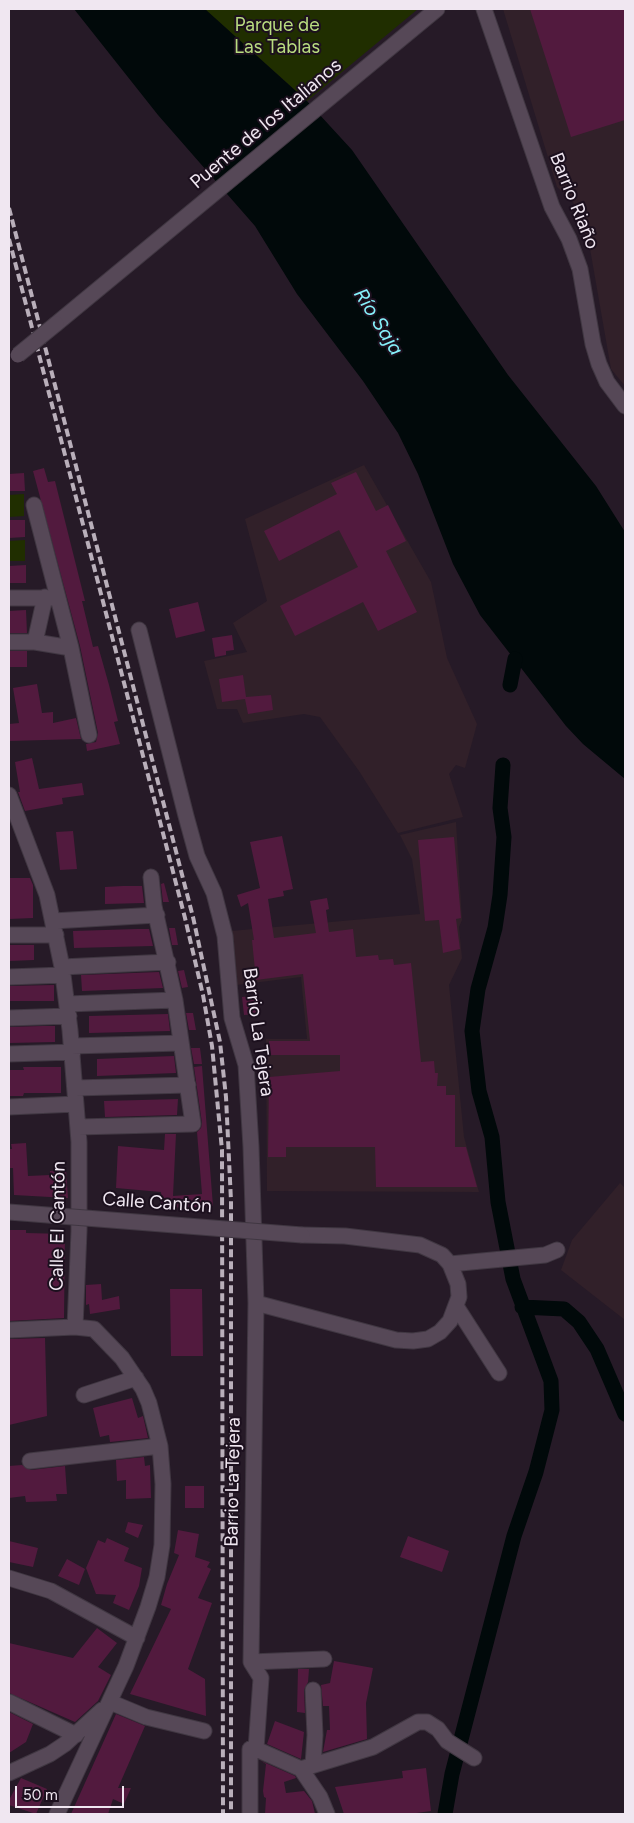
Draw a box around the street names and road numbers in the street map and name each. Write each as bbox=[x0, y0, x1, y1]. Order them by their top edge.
street label: Puente de los Italianos bbox=[186, 54, 346, 194]
street label: Barrio Riaño bbox=[544, 149, 604, 253]
street label: Barrio La Tejera bbox=[238, 966, 278, 1098]
street label: Calle El Cantón bbox=[45, 1161, 71, 1291]
street label: Calle Cantón bbox=[102, 1188, 212, 1218]
street label: Barrio La Tejera bbox=[220, 1417, 246, 1547]

